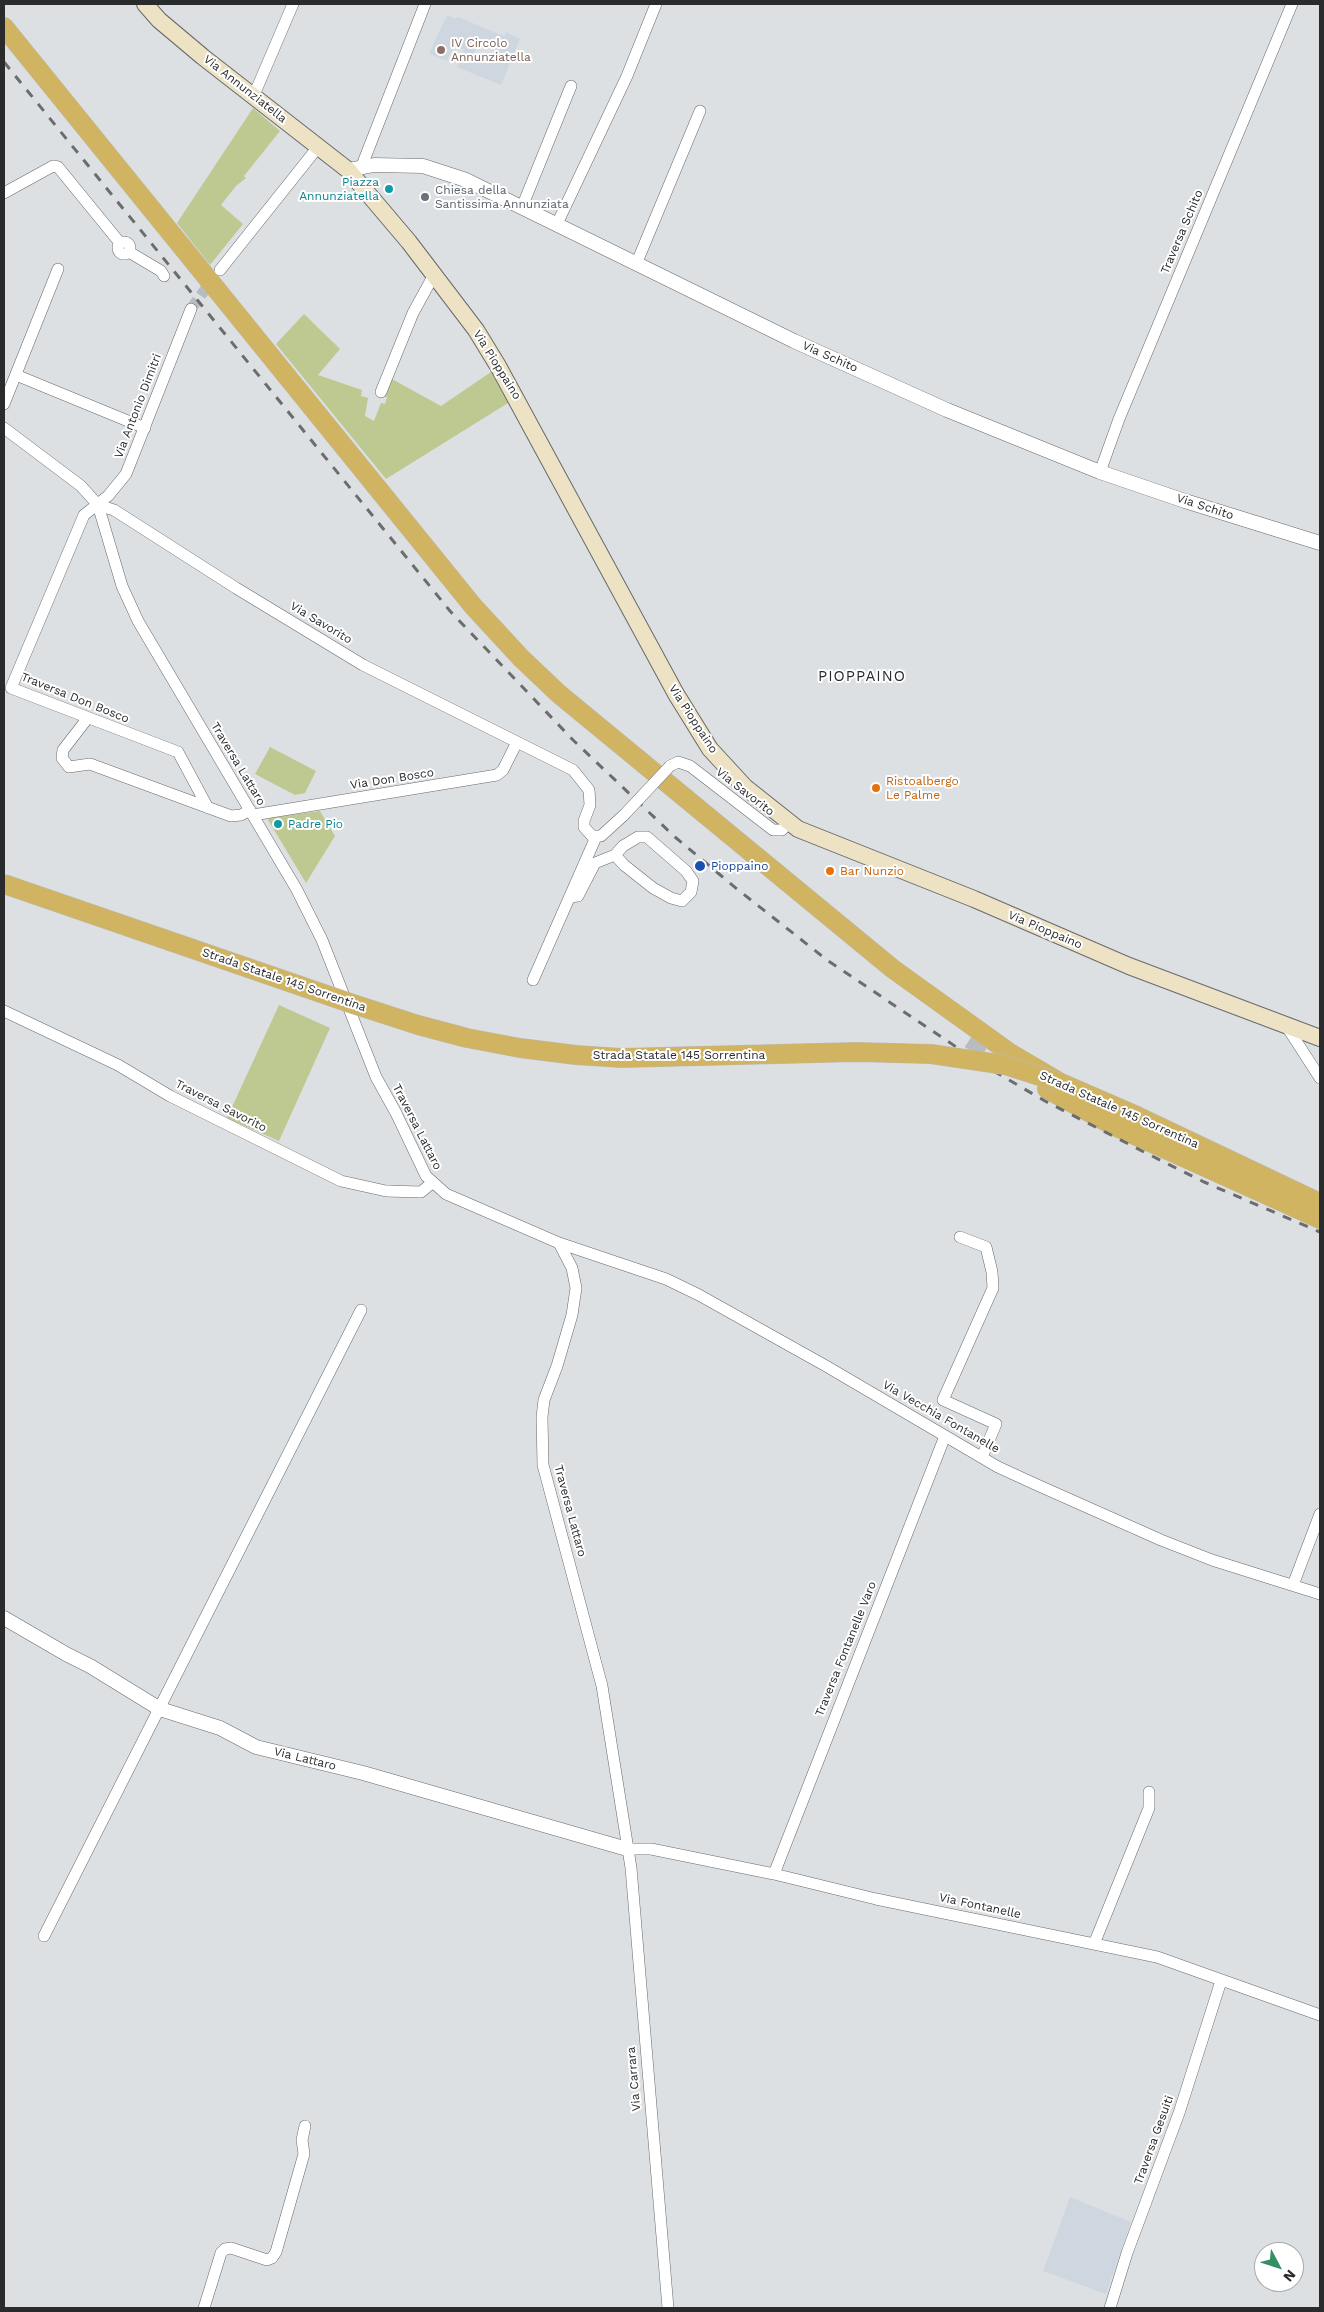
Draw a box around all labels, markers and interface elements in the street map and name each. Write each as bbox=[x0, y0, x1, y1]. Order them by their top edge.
place label: IV Circolo Annunziatella bbox=[451, 36, 531, 64]
marker: IV Circolo Annunziatella bbox=[435, 44, 447, 56]
street label: Via Annunziatella bbox=[200, 52, 290, 126]
place label: Piazza Annunziatella bbox=[299, 175, 379, 203]
marker: Piazza Annunziatella bbox=[383, 183, 395, 195]
place label: Chiesa della Santissima Annunziata bbox=[435, 183, 569, 211]
street label: Traversa Schito bbox=[1158, 188, 1206, 276]
marker: Chiesa della Santissima Annunziata bbox=[419, 191, 431, 203]
street label: Via Pioppaino bbox=[470, 328, 524, 402]
street label: Via Schito bbox=[800, 338, 860, 376]
street label: Via Antonio Dimitri bbox=[111, 352, 165, 460]
street label: Via Schito bbox=[1175, 491, 1235, 523]
street label: Via Savorito bbox=[287, 599, 355, 647]
district label: PIOPPAINO bbox=[817, 668, 907, 686]
street label: Traversa Don Bosco bbox=[19, 670, 131, 726]
street label: Via Pioppaino bbox=[665, 682, 721, 756]
street label: Traversa Lattaro bbox=[208, 720, 268, 808]
street label: Via Don Bosco bbox=[349, 765, 435, 793]
street label: Via Savorito bbox=[713, 765, 777, 819]
place label: Ristoalbergo Le Palme bbox=[886, 774, 959, 802]
marker: Ristoalbergo Le Palme bbox=[870, 782, 882, 794]
place label: Padre Pio bbox=[288, 817, 343, 831]
marker: Padre Pio bbox=[272, 818, 284, 830]
marker: Pioppaino bbox=[693, 859, 707, 873]
place label: Pioppaino bbox=[711, 859, 768, 873]
place label: Bar Nunzio bbox=[840, 864, 904, 878]
marker: Bar Nunzio bbox=[824, 865, 836, 877]
street label: Via Pioppaino bbox=[1006, 908, 1084, 952]
street label: Strada Statale 145 Sorrentina bbox=[200, 945, 368, 1015]
street label: Strada Statale 145 Sorrentina bbox=[593, 1048, 765, 1062]
street label: Strada Statale 145 Sorrentina bbox=[1037, 1068, 1201, 1152]
street label: Traversa Savorito bbox=[173, 1077, 269, 1135]
street label: Traversa Lattaro bbox=[389, 1082, 445, 1172]
street label: Via Vecchia Fontanelle bbox=[880, 1378, 1002, 1456]
street label: Traversa Lattaro bbox=[551, 1464, 589, 1558]
street label: Traversa Fontanelle Varo bbox=[812, 1579, 880, 1719]
street label: Via Lattaro bbox=[272, 1744, 338, 1774]
street label: Via Fontanelle bbox=[938, 1890, 1022, 1922]
street label: Via Carrara bbox=[624, 2046, 644, 2112]
street label: Traversa Gesuiti bbox=[1131, 2094, 1177, 2186]
north arrow bbox=[1254, 2242, 1304, 2292]
text: N bbox=[1280, 2267, 1299, 2285]

